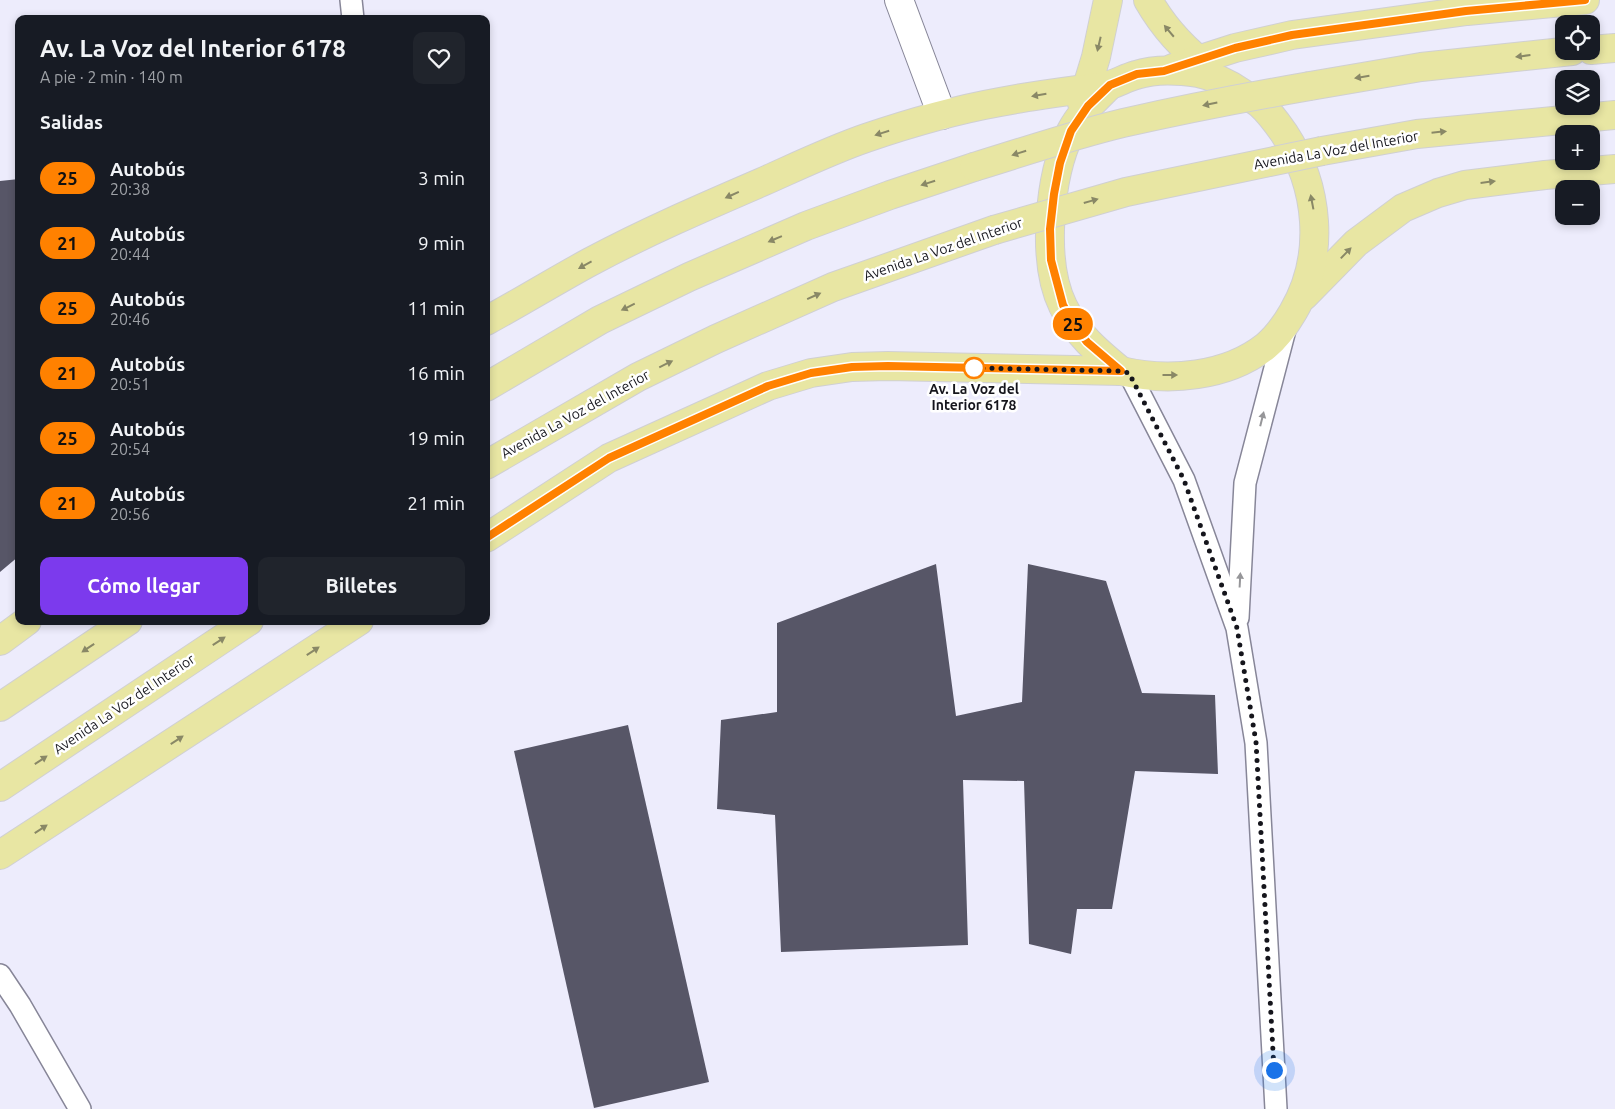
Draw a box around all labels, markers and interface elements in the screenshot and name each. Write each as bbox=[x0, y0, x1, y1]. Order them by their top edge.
map controls bbox=[1555, 15, 1600, 225]
button: locate bbox=[1555, 15, 1600, 60]
one-way arrow bbox=[1163, 25, 1174, 38]
button: heart bbox=[413, 32, 465, 84]
text: Av. La Voz del Interior 6178 bbox=[40, 35, 346, 62]
one-way arrow bbox=[1095, 37, 1103, 52]
one-way arrow bbox=[1515, 52, 1531, 60]
text: A pie · 2 min · 140 m bbox=[40, 68, 183, 86]
button: layers bbox=[1555, 70, 1600, 115]
one-way arrow bbox=[1354, 74, 1370, 82]
one-way arrow bbox=[1031, 91, 1047, 99]
one-way arrow bbox=[1202, 101, 1218, 109]
text: Salidas bbox=[40, 111, 103, 133]
button: + bbox=[1555, 125, 1600, 170]
street label: Avenida La Voz del Interior bbox=[1252, 128, 1420, 172]
one-way arrow bbox=[1432, 128, 1448, 136]
one-way arrow bbox=[874, 130, 889, 138]
one-way arrow bbox=[1011, 150, 1026, 158]
text: Autobús bbox=[110, 158, 185, 180]
text: 3 min bbox=[418, 167, 465, 189]
text: 25 bbox=[57, 168, 78, 188]
one-way arrow bbox=[1480, 178, 1496, 186]
one-way arrow bbox=[920, 179, 935, 187]
text: 20:38 bbox=[110, 180, 150, 198]
button: − bbox=[1555, 180, 1600, 225]
one-way arrow bbox=[725, 192, 739, 200]
one-way arrow bbox=[1307, 193, 1315, 209]
one-way arrow bbox=[1084, 197, 1099, 205]
street label: Avenida La Voz del Interior bbox=[862, 214, 1025, 284]
text: Autobús bbox=[110, 223, 185, 245]
text: 9 min bbox=[418, 232, 465, 254]
text: 21 bbox=[57, 233, 78, 253]
one-way arrow bbox=[768, 236, 782, 244]
text: 20:44 bbox=[110, 245, 150, 263]
one-way arrow bbox=[1340, 247, 1352, 259]
one-way arrow bbox=[578, 261, 592, 270]
text: Autobús bbox=[110, 288, 185, 310]
one-way arrow bbox=[807, 291, 821, 299]
text: 11 min bbox=[407, 297, 465, 319]
text: 25 bbox=[57, 298, 78, 318]
one-way arrow bbox=[620, 303, 635, 311]
line badge: 25 bbox=[1050, 308, 1096, 340]
text: 20:46 bbox=[110, 310, 150, 328]
text: 25 bbox=[1063, 314, 1083, 334]
text: Autobús bbox=[110, 353, 185, 375]
marker: Av. La Voz del Interior 6178 bbox=[963, 357, 985, 379]
one-way arrow bbox=[659, 360, 673, 368]
text: 16 min bbox=[407, 362, 465, 384]
text: 21 bbox=[57, 363, 78, 383]
street label: Avenida La Voz del Interior bbox=[498, 366, 652, 461]
one-way arrow bbox=[1162, 371, 1178, 379]
text: 20:51 bbox=[110, 375, 150, 393]
place label: Av. La Voz del Interior 6178 bbox=[929, 381, 1019, 413]
one-way arrow bbox=[1258, 412, 1266, 427]
text: Autobús bbox=[110, 418, 185, 440]
text: 19 min bbox=[407, 427, 465, 449]
text: 25 bbox=[57, 428, 78, 448]
text: 20:54 bbox=[110, 440, 150, 458]
text: Autobús bbox=[110, 483, 185, 505]
text: 21 min bbox=[407, 492, 465, 514]
text: 21 bbox=[57, 493, 78, 513]
text: 20:56 bbox=[110, 505, 150, 523]
button: Cómo llegar bbox=[40, 557, 248, 615]
button: Billetes bbox=[258, 557, 465, 615]
one-way arrow bbox=[1236, 571, 1244, 587]
one-way arrow bbox=[213, 636, 226, 646]
one-way arrow bbox=[81, 644, 94, 653]
one-way arrow bbox=[306, 646, 320, 656]
street label: Avenida La Voz del Interior bbox=[50, 650, 198, 757]
one-way arrow bbox=[170, 735, 184, 745]
one-way arrow bbox=[34, 755, 47, 765]
one-way arrow bbox=[34, 824, 47, 834]
your location bbox=[1262, 1058, 1287, 1083]

